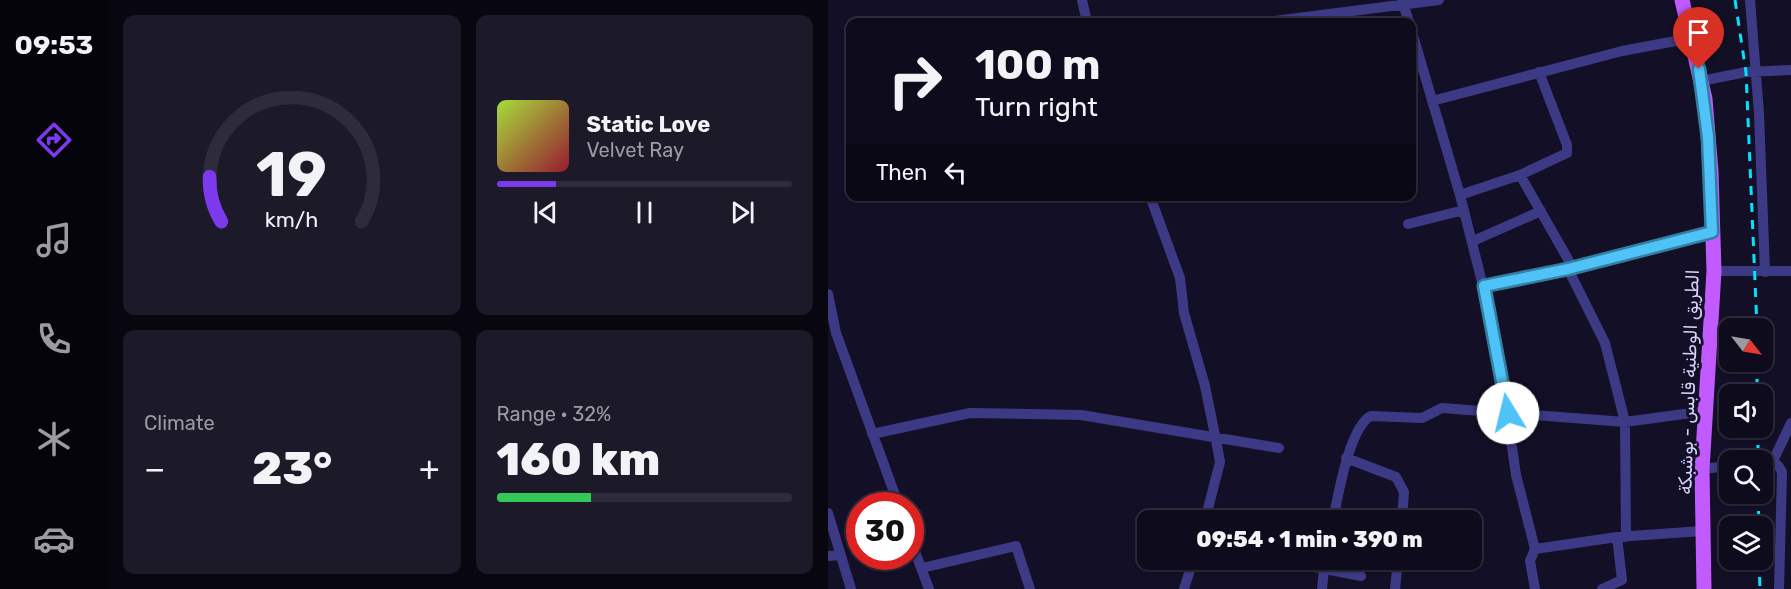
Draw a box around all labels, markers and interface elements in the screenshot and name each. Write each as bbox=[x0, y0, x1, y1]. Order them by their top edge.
pin bbox=[1673, 7, 1724, 69]
icon: arrive bbox=[1682, 16, 1715, 49]
text: 09:53 bbox=[15, 29, 93, 61]
text: 100 m bbox=[975, 40, 1100, 90]
icon: right bbox=[876, 42, 954, 120]
text: Turn right bbox=[975, 91, 1098, 123]
text: Static Love bbox=[587, 111, 710, 138]
icon: directions bbox=[33, 119, 75, 161]
text: 19 bbox=[256, 138, 327, 212]
text: Velvet Ray bbox=[587, 138, 684, 162]
icon: left bbox=[939, 156, 972, 189]
text: Then bbox=[876, 159, 927, 186]
icon: previous bbox=[529, 196, 562, 229]
icon: pause bbox=[628, 196, 661, 229]
icon: next bbox=[726, 196, 759, 229]
text: km/h bbox=[265, 207, 319, 232]
icon: music bbox=[33, 219, 75, 261]
street label: الطريق الوطنية قابس - بوشبكة bbox=[1674, 269, 1704, 495]
icon: phone bbox=[33, 318, 75, 360]
north arrow bbox=[1719, 318, 1773, 372]
map controls bbox=[1719, 318, 1773, 570]
position arrow bbox=[1476, 381, 1540, 445]
button: sound bbox=[1719, 384, 1773, 438]
text: Range · 32% bbox=[497, 402, 611, 426]
text: Climate bbox=[144, 411, 215, 435]
icon: climate bbox=[33, 418, 75, 460]
text: 160 km bbox=[497, 433, 660, 486]
text: 23° bbox=[252, 442, 332, 495]
text: − bbox=[144, 449, 165, 488]
text: + bbox=[419, 449, 439, 488]
button: search bbox=[1719, 450, 1773, 504]
speed limit sign: 30 bbox=[846, 492, 924, 570]
button: layers bbox=[1719, 516, 1773, 570]
icon: car bbox=[33, 518, 75, 560]
text: 09:54 · 1 min · 390 m bbox=[1196, 526, 1423, 553]

